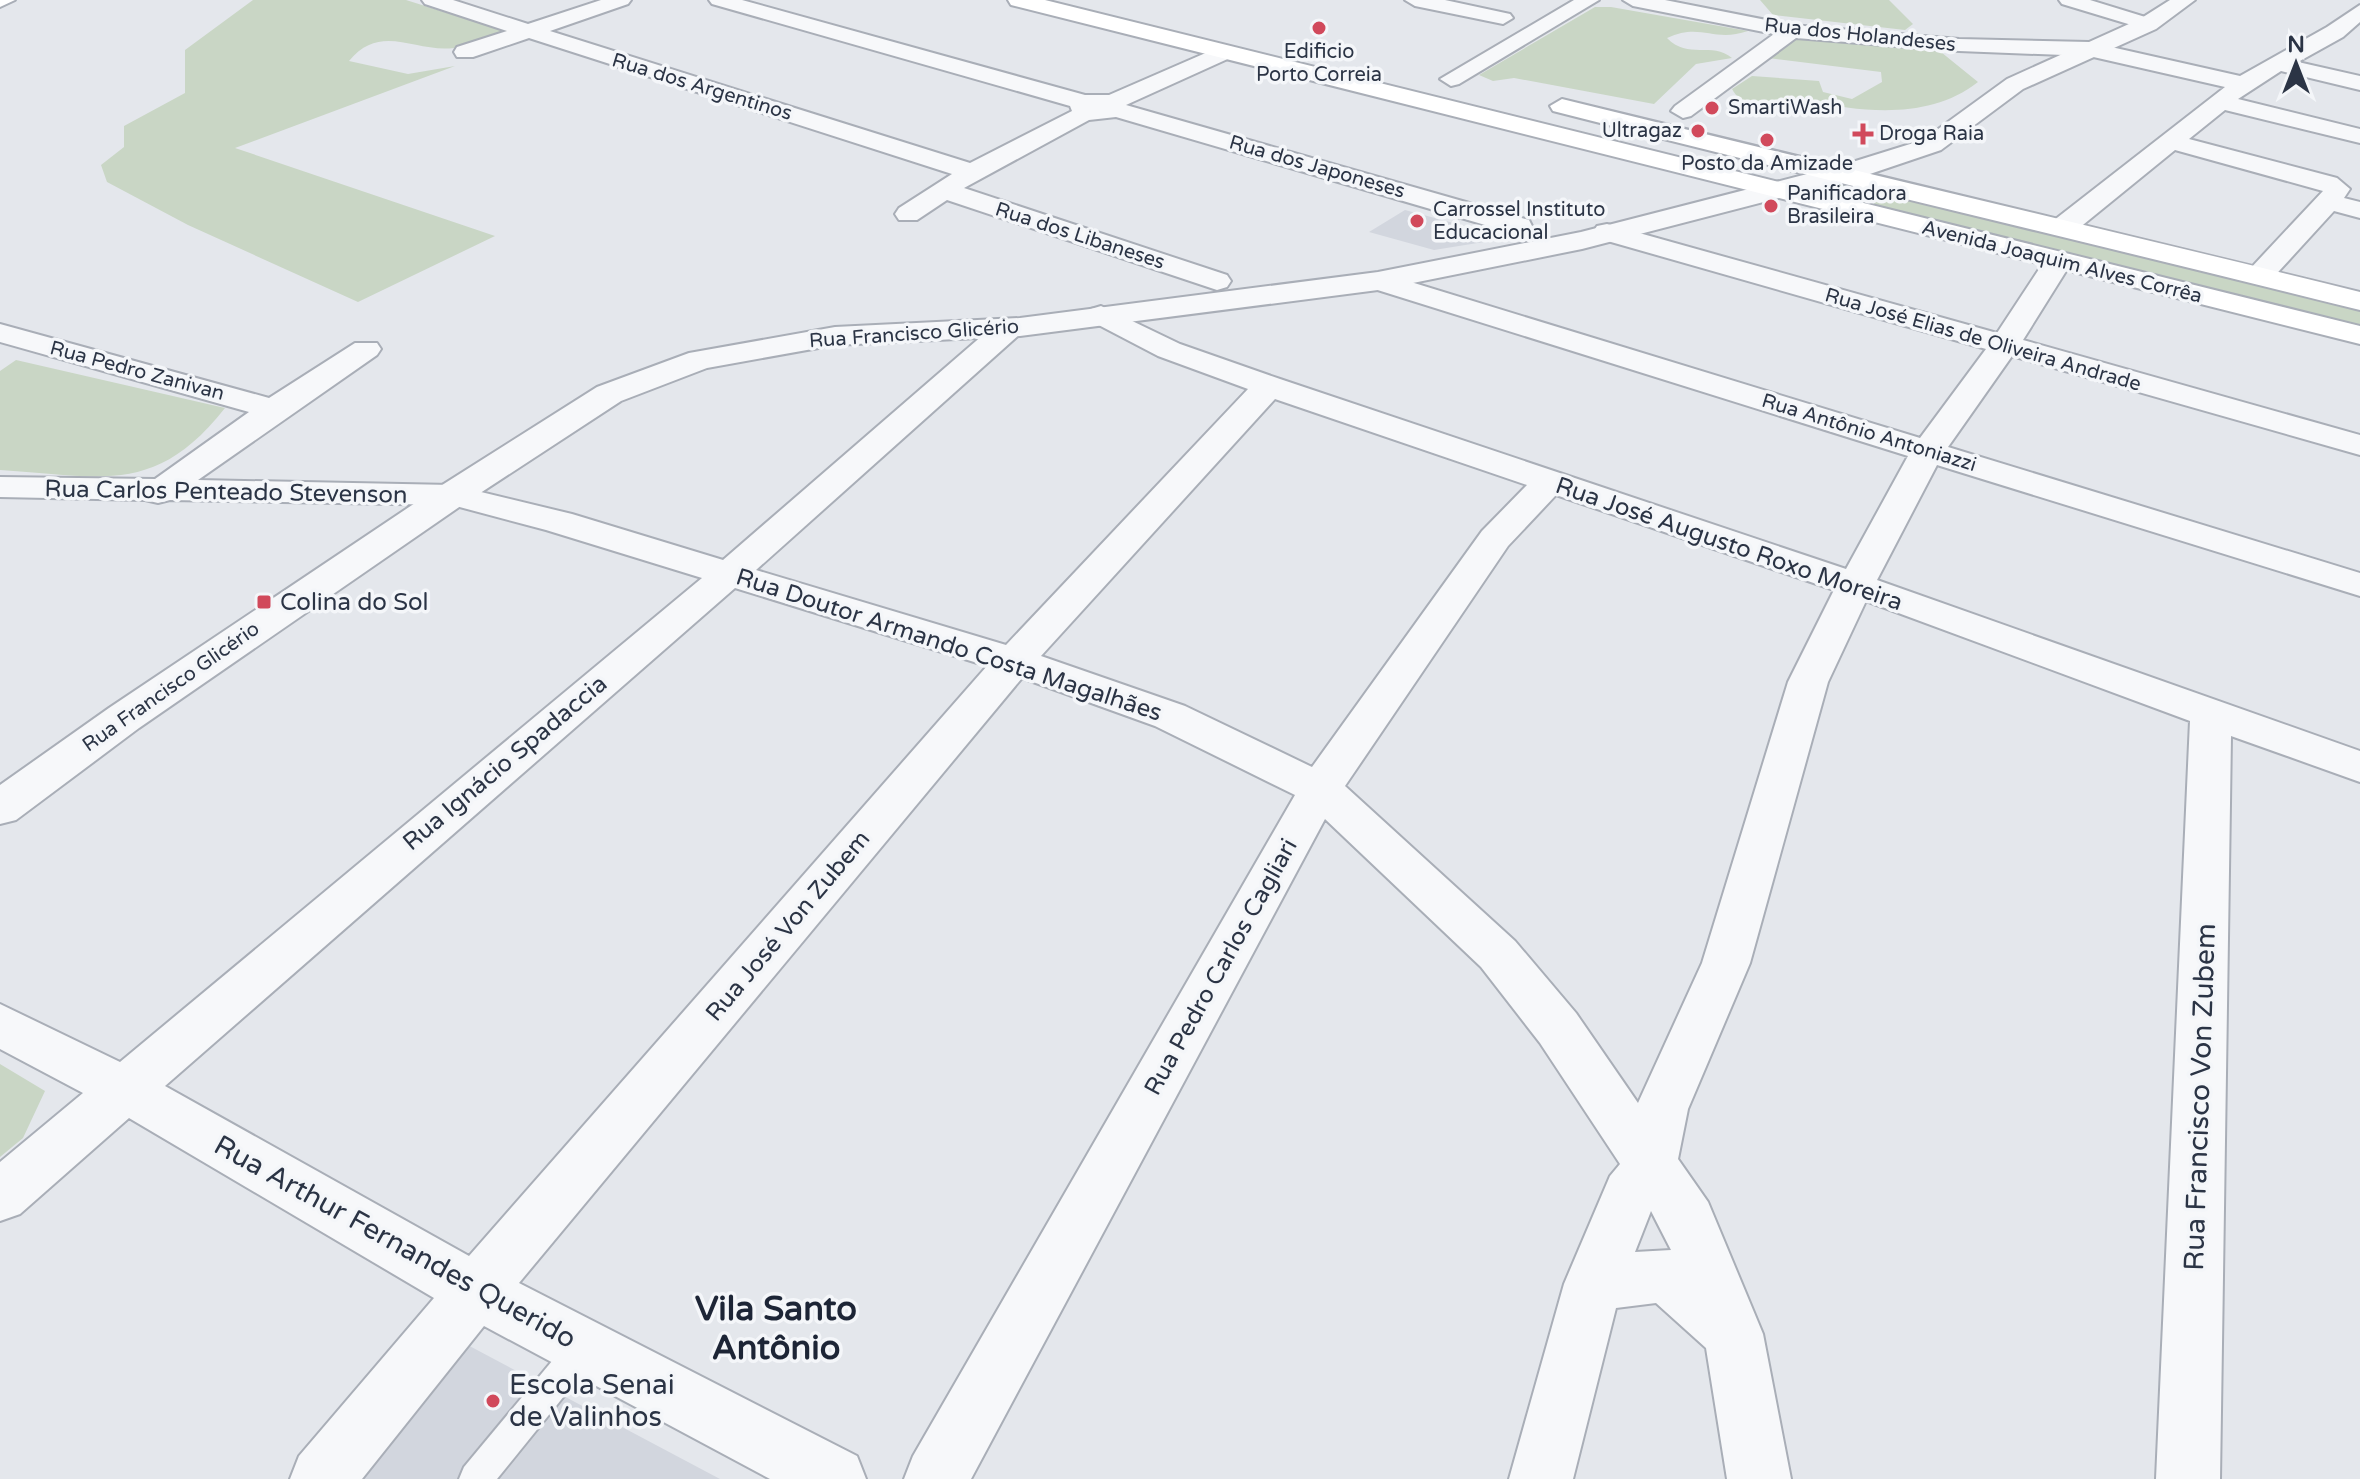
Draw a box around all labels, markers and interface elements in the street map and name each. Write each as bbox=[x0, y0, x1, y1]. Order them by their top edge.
street label: Rua dos Holandeses bbox=[1763, 13, 1957, 57]
marker: Edificio Porto Correia bbox=[1310, 19, 1328, 37]
north arrow bbox=[2256, 24, 2336, 104]
text: N bbox=[2287, 32, 2305, 58]
place label: Edificio Porto Correia bbox=[1256, 40, 1382, 87]
street label: Rua dos Argentinos bbox=[609, 48, 795, 126]
place label: SmartiWash bbox=[1728, 96, 1842, 120]
marker: SmartiWash bbox=[1703, 99, 1721, 117]
place label: Ultragaz bbox=[1602, 119, 1682, 143]
marker: Ultragaz bbox=[1689, 122, 1707, 140]
place label: Droga Raia bbox=[1879, 122, 1984, 146]
marker: Droga Raia bbox=[1854, 125, 1872, 143]
street label: Rua dos Japoneses bbox=[1226, 130, 1408, 204]
marker: Posto da Amizade bbox=[1758, 131, 1776, 149]
place label: Posto da Amizade bbox=[1681, 152, 1853, 176]
place label: Panificadora Brasileira bbox=[1787, 182, 1907, 229]
street label: Rua dos Libaneses bbox=[992, 197, 1168, 275]
marker: Panificadora Brasileira bbox=[1762, 197, 1780, 215]
place label: Carrossel Instituto Educacional bbox=[1433, 198, 1605, 245]
marker: Carrossel Instituto Educacional bbox=[1408, 212, 1426, 230]
street label: Avenida Joaquim Alves Corrêa bbox=[1919, 216, 2205, 308]
street label: Rua José Elias de Oliveira Andrade bbox=[1822, 283, 2144, 397]
street label: Rua Francisco Glicério bbox=[808, 315, 1020, 353]
street label: Rua Pedro Zanivan bbox=[47, 336, 227, 406]
street label: Rua Antônio Antoniazzi bbox=[1759, 389, 1979, 477]
street label: Rua José Augusto Roxo Moreira bbox=[1552, 471, 1906, 617]
street label: Rua Carlos Penteado Stevenson bbox=[44, 474, 408, 510]
street label: Rua Doutor Armando Costa Magalhães bbox=[732, 562, 1166, 728]
place label: Colina do Sol bbox=[280, 588, 429, 617]
marker: Colina do Sol bbox=[255, 593, 273, 611]
street label: Rua Francisco Glicério bbox=[78, 617, 264, 757]
street label: Rua Ignácio Spadaccia bbox=[397, 669, 613, 857]
street label: Rua José Von Zubem bbox=[700, 825, 876, 1027]
street label: Rua Pedro Carlos Cagliari bbox=[1138, 833, 1304, 1101]
street label: Rua Francisco Von Zubem bbox=[2177, 923, 2223, 1271]
street label: Rua Arthur Fernandes Querido bbox=[208, 1128, 582, 1356]
district label: Vila Santo Antônio bbox=[695, 1289, 857, 1369]
place label: Escola Senai de Valinhos bbox=[509, 1368, 675, 1434]
marker: Escola Senai de Valinhos bbox=[484, 1392, 502, 1410]

